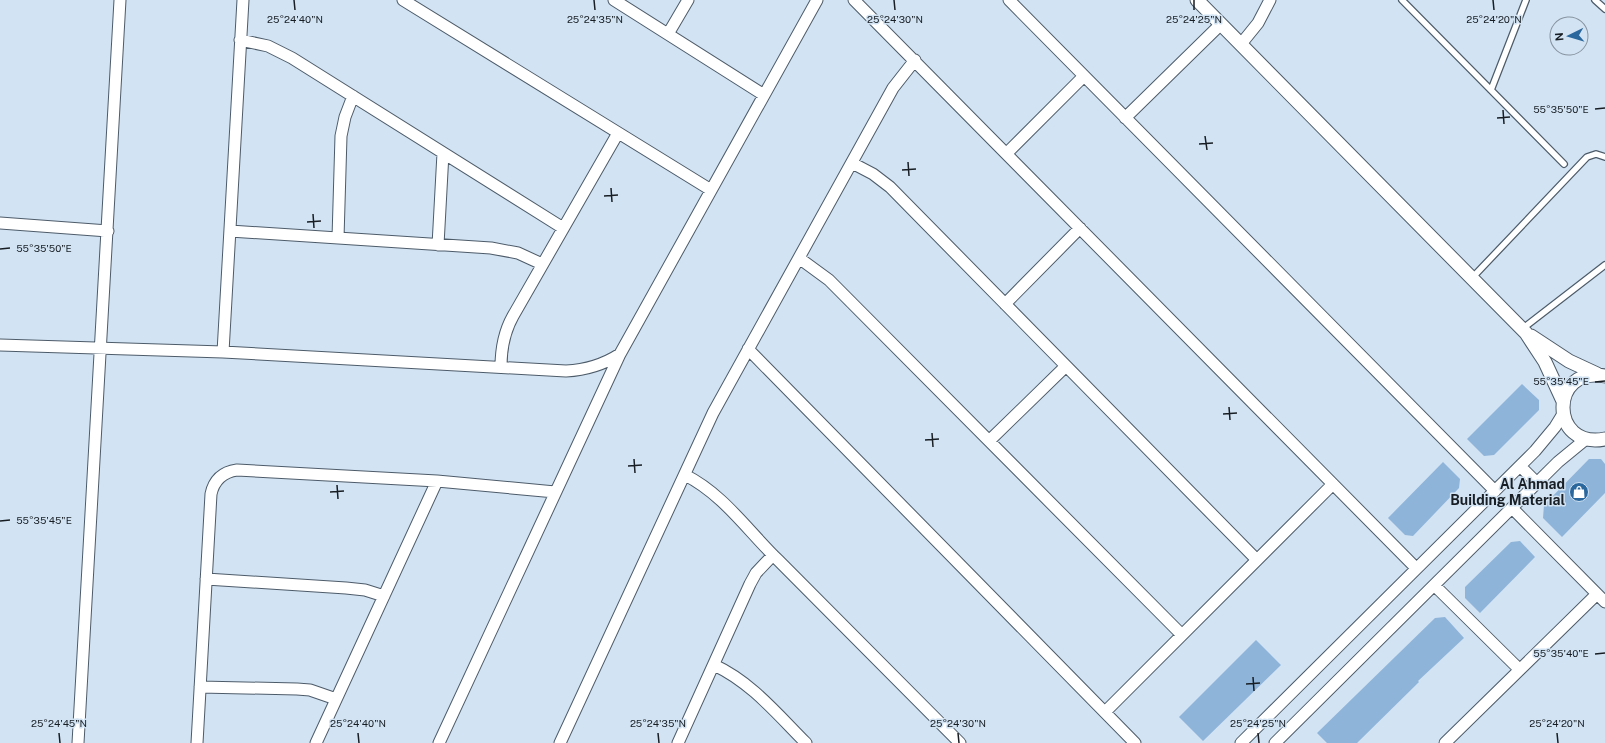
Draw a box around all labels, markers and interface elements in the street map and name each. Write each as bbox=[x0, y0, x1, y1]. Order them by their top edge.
text: 25°24'40"N bbox=[267, 13, 323, 25]
text: 25°24'35"N bbox=[567, 13, 623, 25]
text: 25°24'30"N bbox=[867, 13, 923, 25]
text: 25°24'25"N bbox=[1166, 13, 1222, 25]
text: 25°24'20"N bbox=[1466, 13, 1522, 25]
north arrow bbox=[1549, 16, 1589, 56]
text: N bbox=[1553, 32, 1565, 42]
text: 55°35'50"E bbox=[1533, 103, 1589, 115]
text: 55°35'50"E bbox=[16, 242, 72, 254]
text: 55°35'45"E bbox=[1533, 375, 1589, 387]
place label: Al Ahmad Building Material bbox=[1450, 476, 1565, 508]
shop icon: Al Ahmad Building Material bbox=[1568, 481, 1590, 503]
text: 55°35'45"E bbox=[16, 514, 72, 526]
text: 55°35'40"E bbox=[1533, 647, 1589, 659]
text: 25°24'45"N bbox=[31, 717, 87, 729]
text: 25°24'40"N bbox=[330, 717, 386, 729]
text: 25°24'35"N bbox=[630, 717, 686, 729]
text: 25°24'30"N bbox=[930, 717, 986, 729]
text: 25°24'25"N bbox=[1230, 717, 1286, 729]
text: 25°24'20"N bbox=[1529, 717, 1585, 729]

